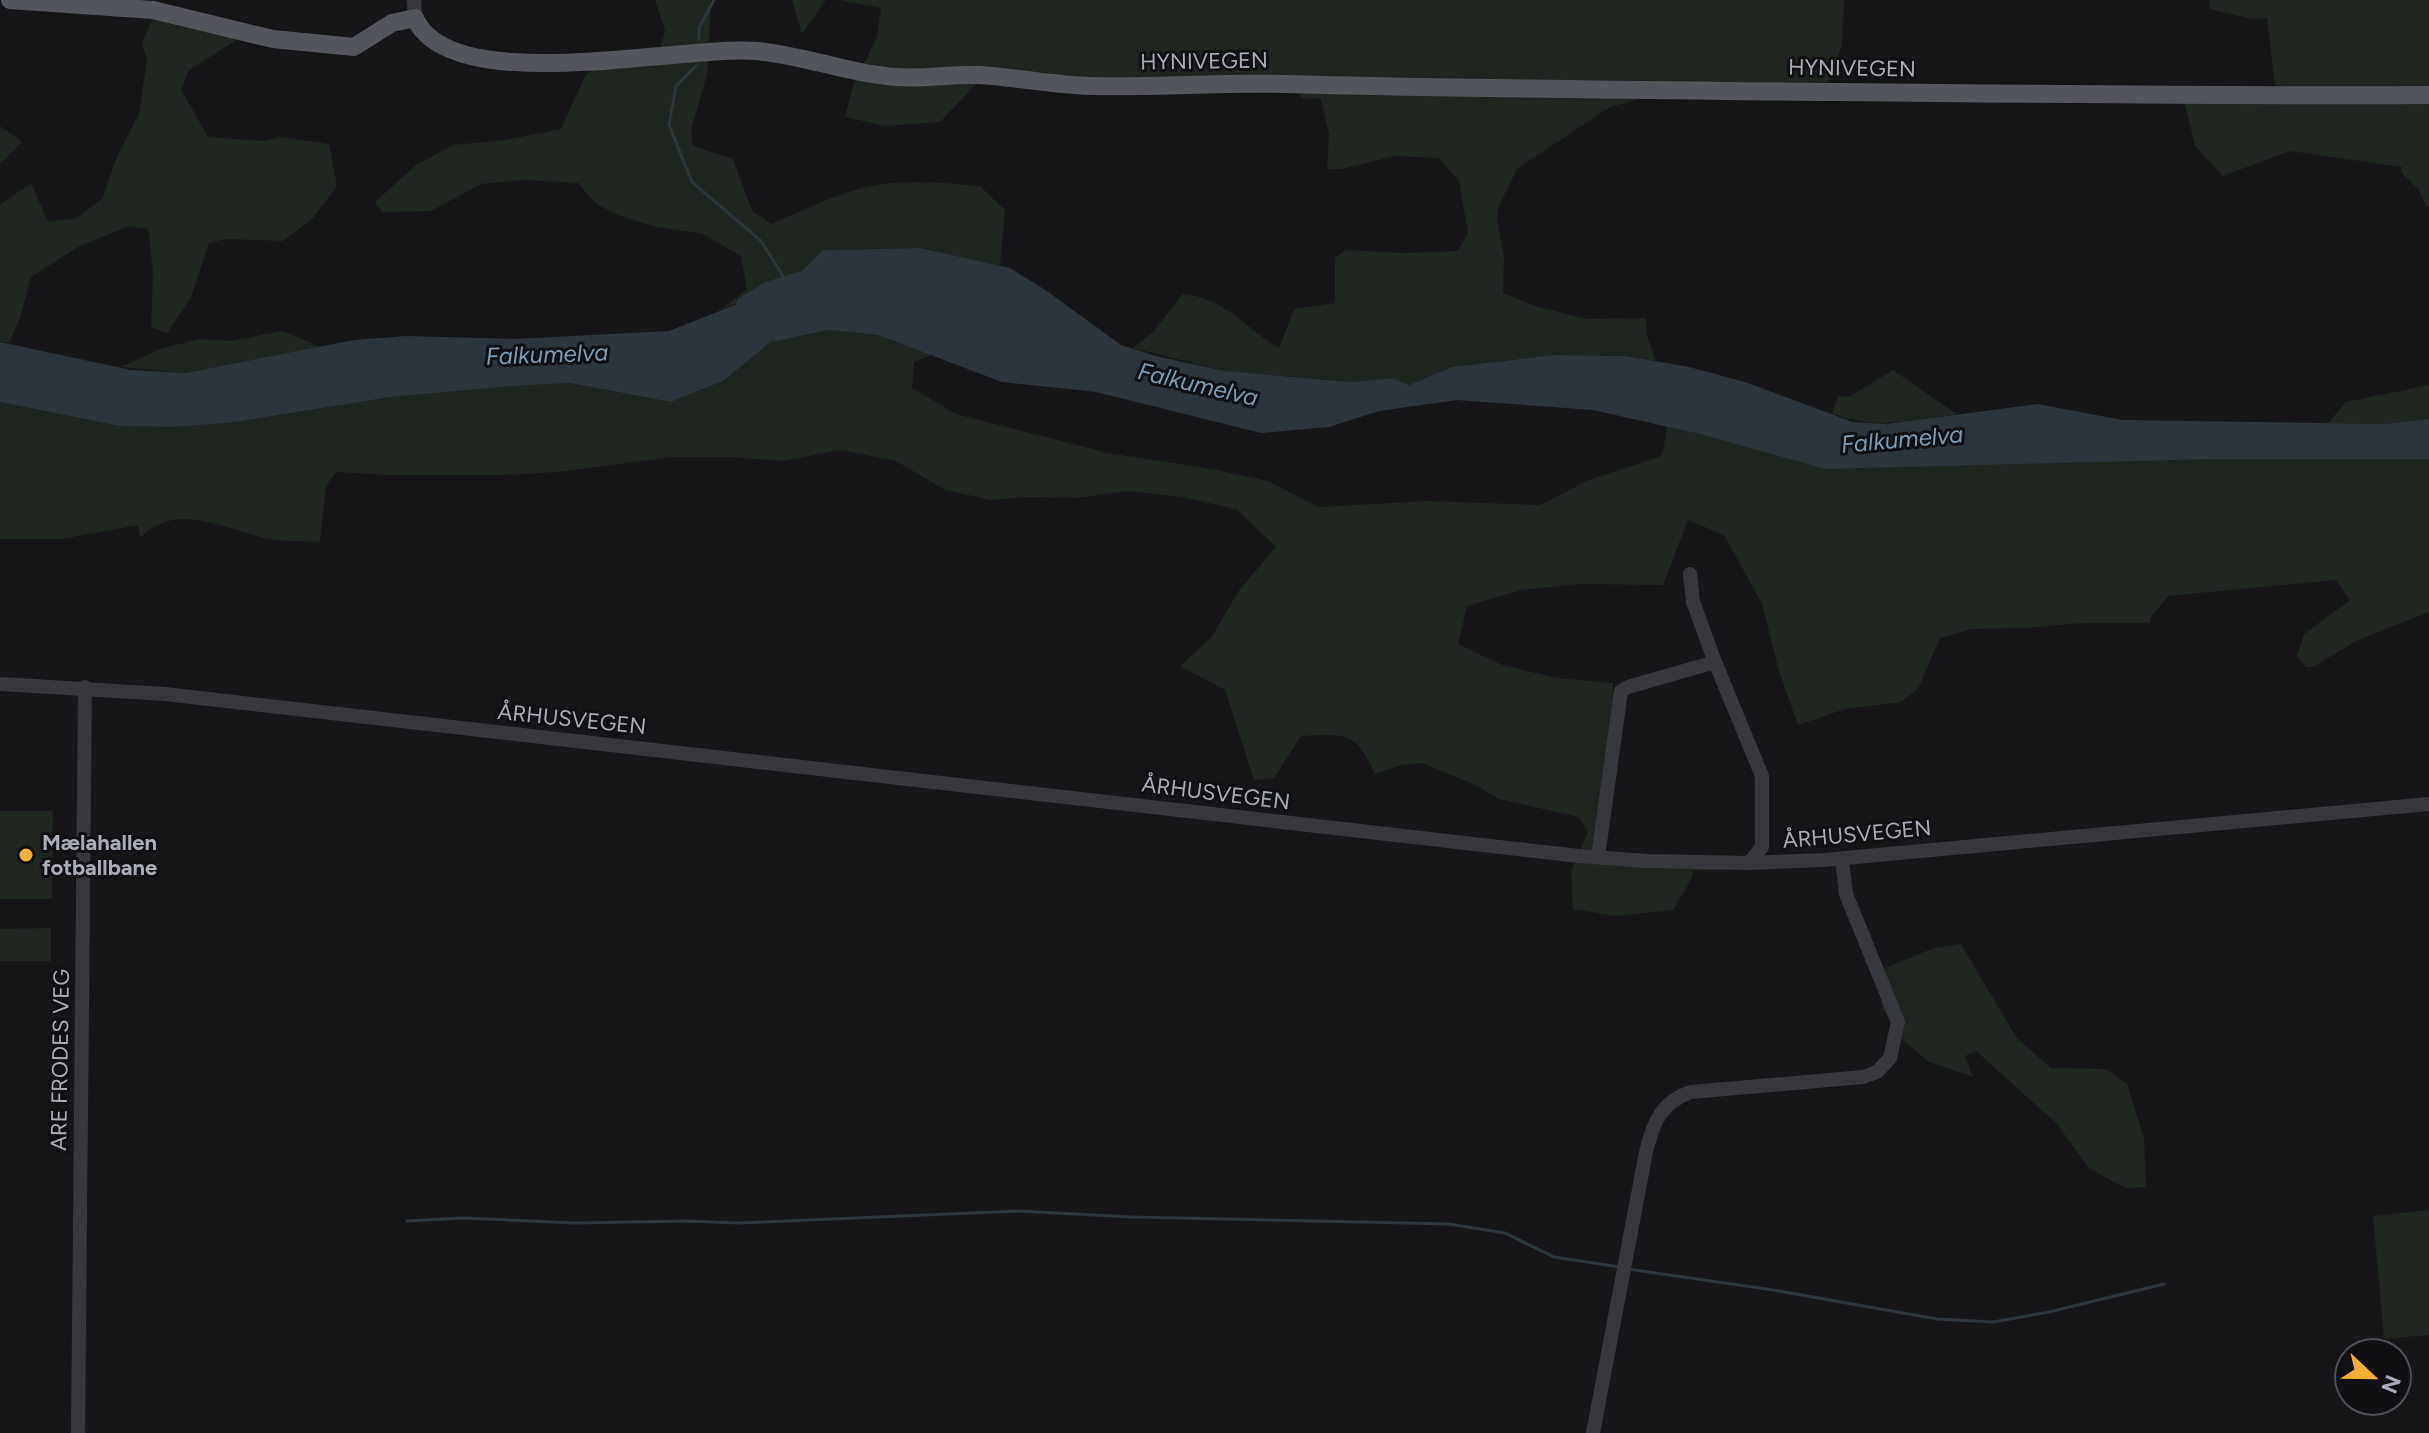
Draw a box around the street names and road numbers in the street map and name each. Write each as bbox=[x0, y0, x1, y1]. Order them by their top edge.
street label: HYNIVEGEN bbox=[1140, 46, 1268, 76]
street label: HYNIVEGEN bbox=[1788, 53, 1916, 83]
street label: ÅRHUSVEGEN bbox=[496, 698, 648, 740]
street label: ÅRHUSVEGEN bbox=[1140, 771, 1292, 815]
street label: ÅRHUSVEGEN bbox=[1781, 814, 1933, 854]
street label: ARE FRODES VEG bbox=[45, 969, 75, 1151]

